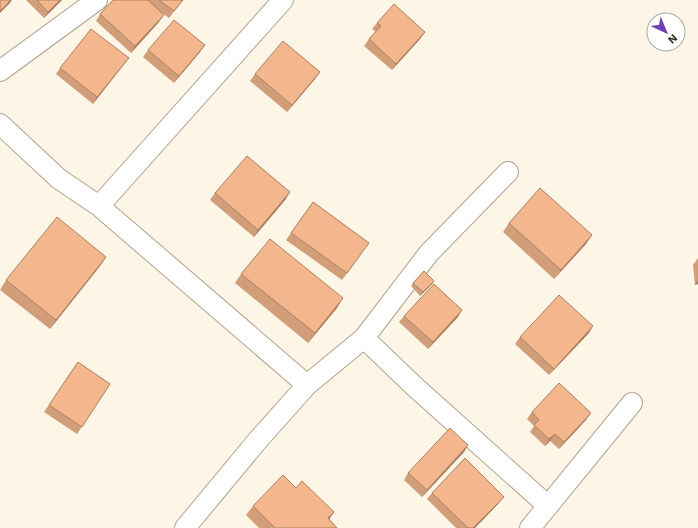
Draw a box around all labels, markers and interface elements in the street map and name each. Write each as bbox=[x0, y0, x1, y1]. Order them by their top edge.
north arrow bbox=[646, 12, 686, 52]
text: N bbox=[665, 31, 680, 46]

